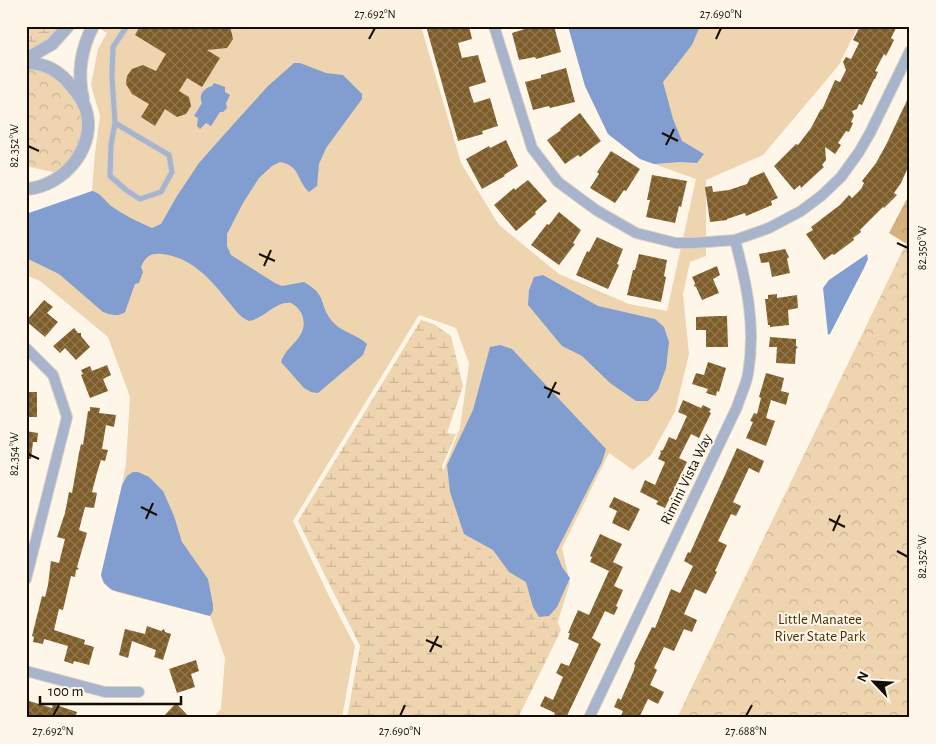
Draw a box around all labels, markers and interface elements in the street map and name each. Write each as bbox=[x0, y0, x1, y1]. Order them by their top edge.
text: 27.692°N bbox=[354, 8, 396, 20]
text: 27.690°N bbox=[700, 8, 742, 20]
text: 82.352°W bbox=[8, 124, 20, 168]
text: 82.350°W bbox=[916, 225, 928, 270]
street label: Rimini Vista Way bbox=[658, 431, 715, 527]
text: 82.354°W bbox=[8, 432, 20, 476]
text: 82.352°W bbox=[916, 535, 928, 579]
park label: Little Manatee River State Park bbox=[775, 612, 866, 644]
north arrow bbox=[848, 656, 898, 706]
text: N bbox=[855, 670, 872, 684]
scale bar bbox=[40, 674, 181, 706]
text: 100 m bbox=[48, 684, 83, 699]
text: 27.692°N bbox=[32, 725, 74, 737]
text: 27.690°N bbox=[379, 725, 421, 737]
text: 27.688°N bbox=[725, 725, 767, 737]

